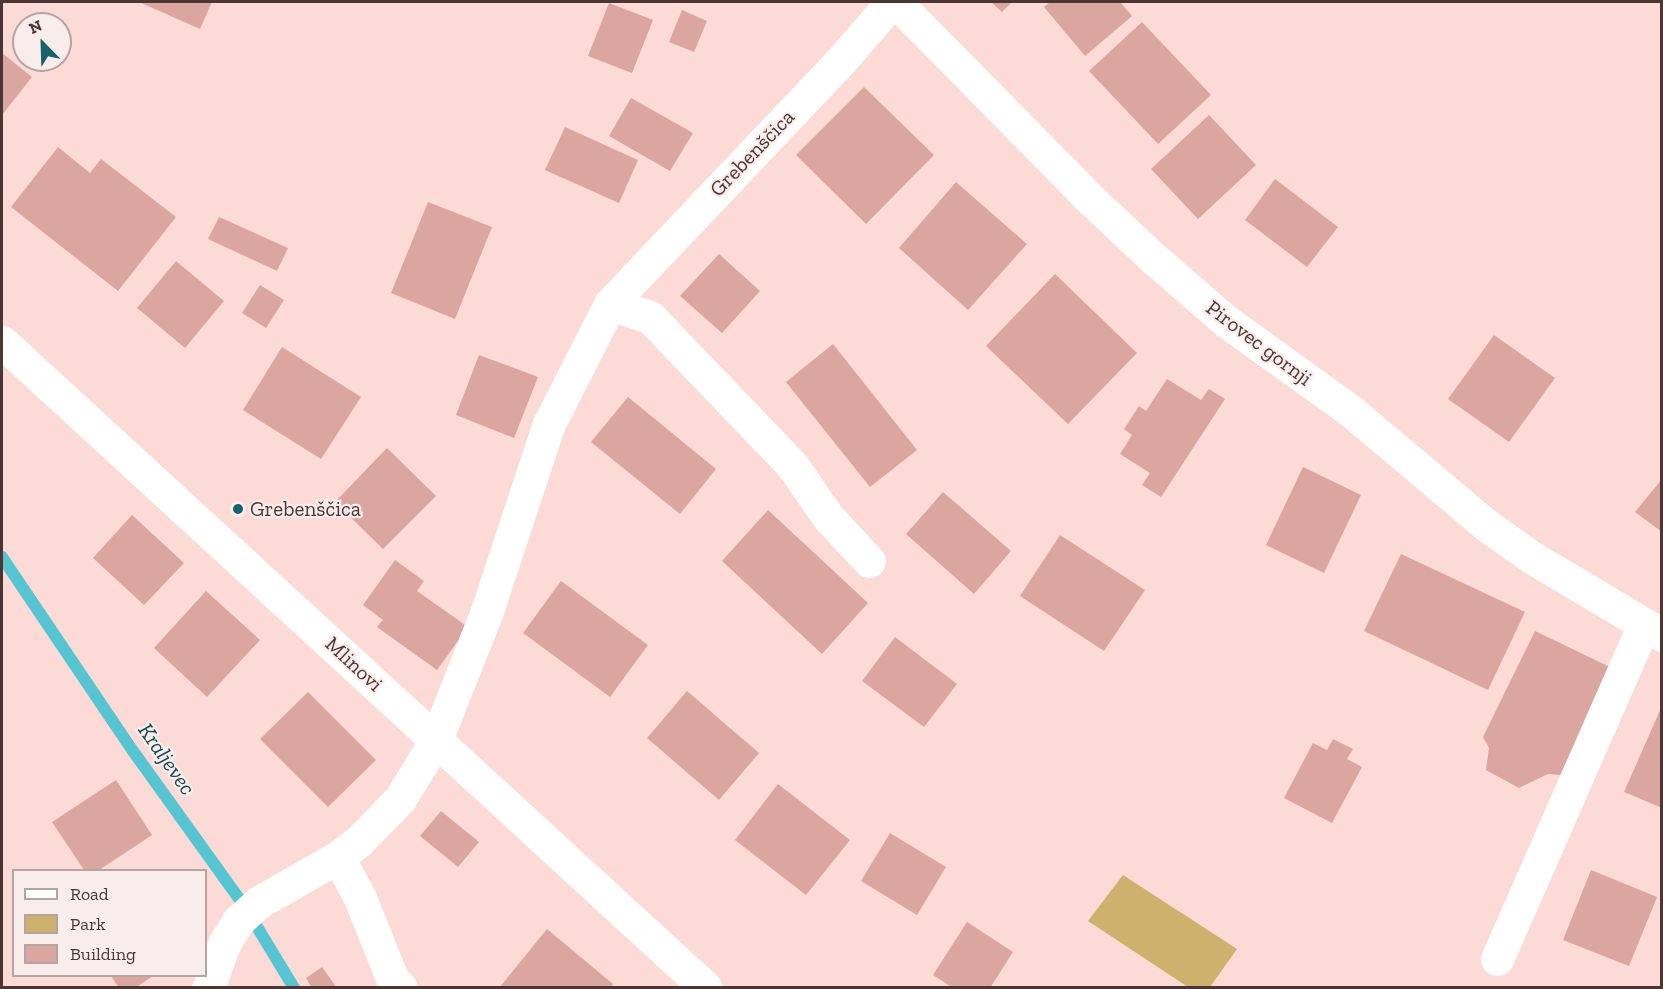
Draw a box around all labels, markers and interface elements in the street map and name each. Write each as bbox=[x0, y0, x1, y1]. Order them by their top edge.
north arrow bbox=[12, 12, 72, 72]
text: N bbox=[26, 16, 45, 38]
street label: Grebenščica bbox=[704, 104, 800, 202]
street label: Pirovec gornji bbox=[1201, 295, 1317, 391]
place label: Grebenščica bbox=[250, 496, 361, 522]
marker: Grebenščica bbox=[231, 502, 245, 516]
street label: Mlinovi bbox=[320, 631, 388, 697]
water label: Kraljevec bbox=[133, 718, 201, 800]
legend bbox=[12, 869, 207, 977]
text: Road bbox=[70, 883, 109, 905]
text: Park bbox=[70, 913, 106, 935]
text: Building bbox=[70, 943, 136, 965]

